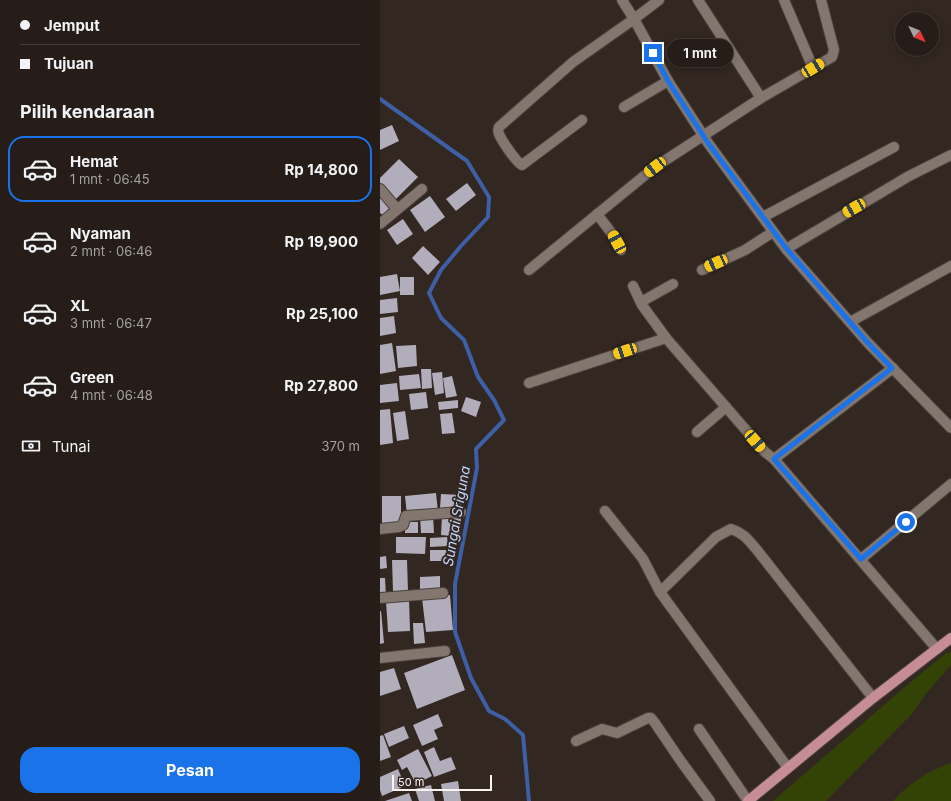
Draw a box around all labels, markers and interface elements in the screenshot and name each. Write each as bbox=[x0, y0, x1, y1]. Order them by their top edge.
north arrow bbox=[895, 12, 939, 56]
map controls bbox=[895, 12, 939, 56]
text: Jemput bbox=[44, 16, 100, 35]
callout: 1 mnt bbox=[667, 39, 733, 67]
route end bbox=[644, 44, 662, 62]
text: 1 mnt bbox=[683, 45, 717, 61]
text: Tujuan bbox=[44, 54, 94, 73]
car bbox=[800, 57, 826, 79]
text: Pilih kendaraan bbox=[20, 101, 155, 122]
icon: car bbox=[22, 151, 58, 187]
text: Hemat bbox=[70, 152, 118, 171]
car bbox=[642, 155, 668, 179]
text: Rp 14,800 bbox=[284, 160, 358, 179]
text: 1 mnt · 06:45 bbox=[70, 171, 150, 187]
car bbox=[841, 197, 867, 219]
icon: car bbox=[22, 223, 58, 259]
text: Nyaman bbox=[70, 224, 131, 243]
car bbox=[606, 229, 628, 255]
text: Rp 19,900 bbox=[285, 232, 358, 251]
text: 2 mnt · 06:46 bbox=[70, 243, 152, 259]
car bbox=[703, 253, 729, 273]
icon: car bbox=[22, 295, 58, 331]
text: XL bbox=[70, 296, 90, 315]
text: Rp 25,100 bbox=[286, 304, 358, 323]
text: 3 mnt · 06:47 bbox=[70, 315, 152, 331]
car bbox=[612, 342, 638, 360]
icon: car bbox=[22, 367, 58, 403]
text: Green bbox=[70, 368, 114, 387]
text: Rp 27,800 bbox=[284, 376, 358, 395]
text: 4 mnt · 06:48 bbox=[70, 387, 153, 403]
car bbox=[743, 428, 767, 454]
icon: cash bbox=[20, 435, 42, 457]
text: Tunai bbox=[52, 437, 90, 456]
text: 370 m bbox=[322, 438, 360, 454]
water label: Sungai Sriguna bbox=[439, 464, 473, 568]
route start bbox=[897, 513, 915, 531]
button: Pesan bbox=[20, 747, 360, 793]
scale bar bbox=[392, 773, 492, 792]
text: 50 m bbox=[398, 775, 424, 789]

